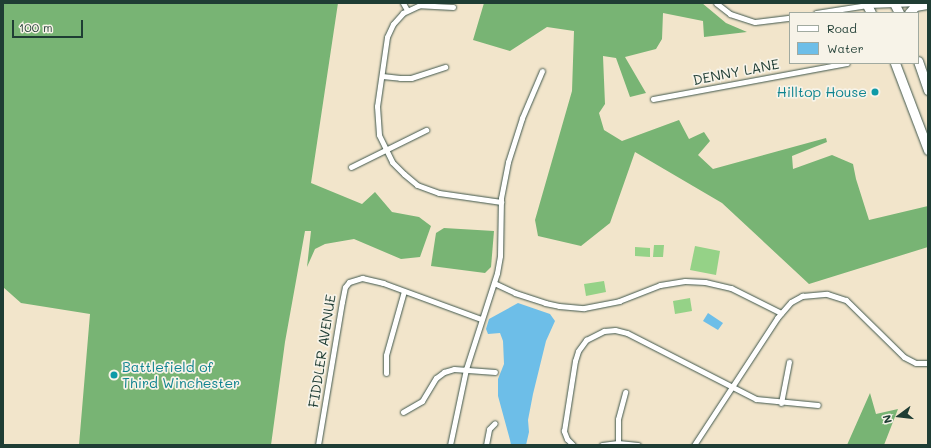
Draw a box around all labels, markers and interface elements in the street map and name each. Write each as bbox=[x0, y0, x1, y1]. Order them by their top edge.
scale bar bbox=[14, 12, 85, 38]
legend bbox=[789, 12, 919, 64]
text: 100 m bbox=[19, 19, 53, 35]
text: Road bbox=[827, 20, 857, 36]
text: Water bbox=[827, 40, 864, 56]
street label: DENNY LANE bbox=[692, 55, 780, 89]
place label: Hilltop House bbox=[777, 84, 867, 100]
marker: Hilltop House bbox=[870, 87, 880, 97]
street label: FIDDLER AVENUE bbox=[305, 293, 339, 409]
place label: Battlefield of Third Winchester bbox=[122, 359, 240, 392]
marker: Battlefield of Third Winchester bbox=[109, 370, 119, 380]
north arrow bbox=[879, 396, 919, 436]
text: N bbox=[879, 413, 895, 425]

